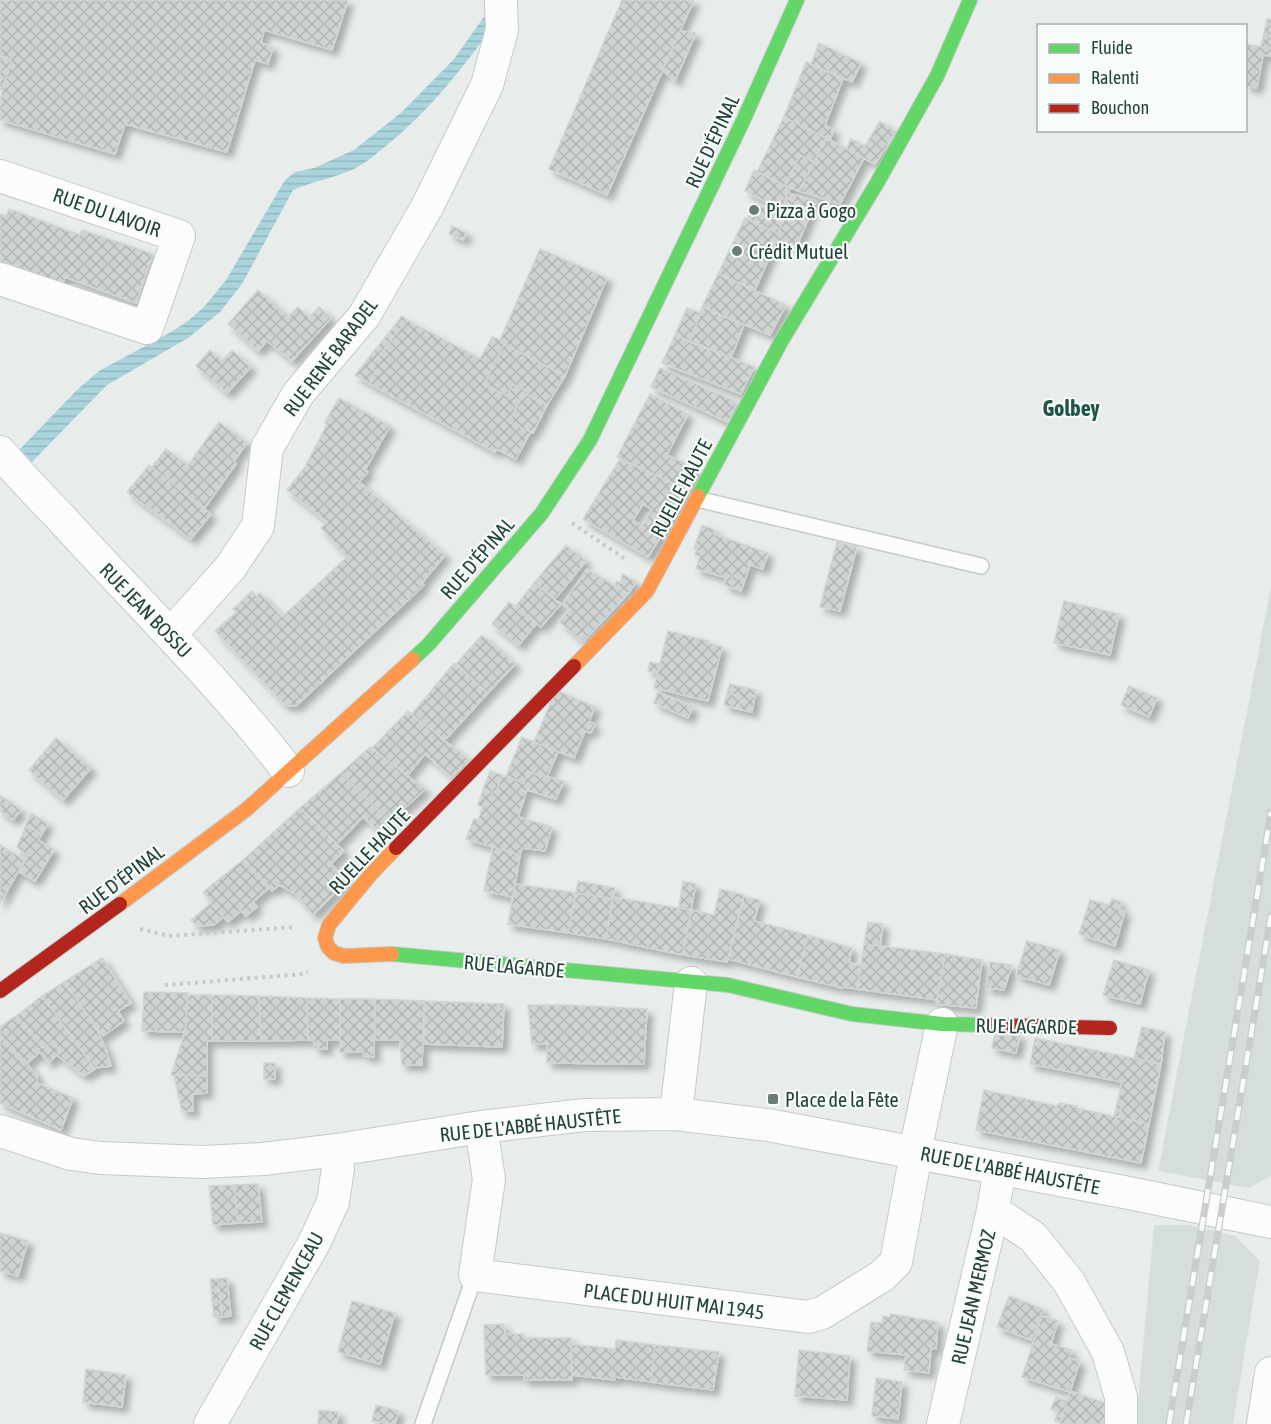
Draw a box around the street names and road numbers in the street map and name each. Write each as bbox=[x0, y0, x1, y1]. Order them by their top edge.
street label: RUE D'ÉPINAL bbox=[680, 90, 744, 191]
street label: RUE DU LAVOIR bbox=[50, 183, 164, 241]
street label: RUE RENÉ BARADEL bbox=[278, 293, 382, 420]
street label: RUELLE HAUTE bbox=[646, 435, 717, 541]
street label: RUE D'ÉPINAL bbox=[435, 512, 519, 603]
street label: RUE JEAN BOSSU bbox=[95, 558, 197, 662]
street label: RUELLE HAUTE bbox=[324, 803, 414, 898]
street label: RUE D'ÉPINAL bbox=[74, 839, 168, 918]
street label: RUE LAGARDE bbox=[463, 950, 566, 982]
street label: RUE LAGARDE bbox=[975, 1014, 1077, 1038]
street label: RUE DE L'ABBÉ HAUSTÊTE bbox=[438, 1104, 622, 1146]
street label: RUE DE L'ABBÉ HAUSTÊTE bbox=[919, 1141, 1102, 1199]
street label: RUE JEAN MERMOZ bbox=[946, 1227, 1000, 1367]
street label: RUE CLEMENCEAU bbox=[244, 1228, 328, 1354]
street label: PLACE DU HUIT MAI 1945 bbox=[582, 1278, 766, 1324]

